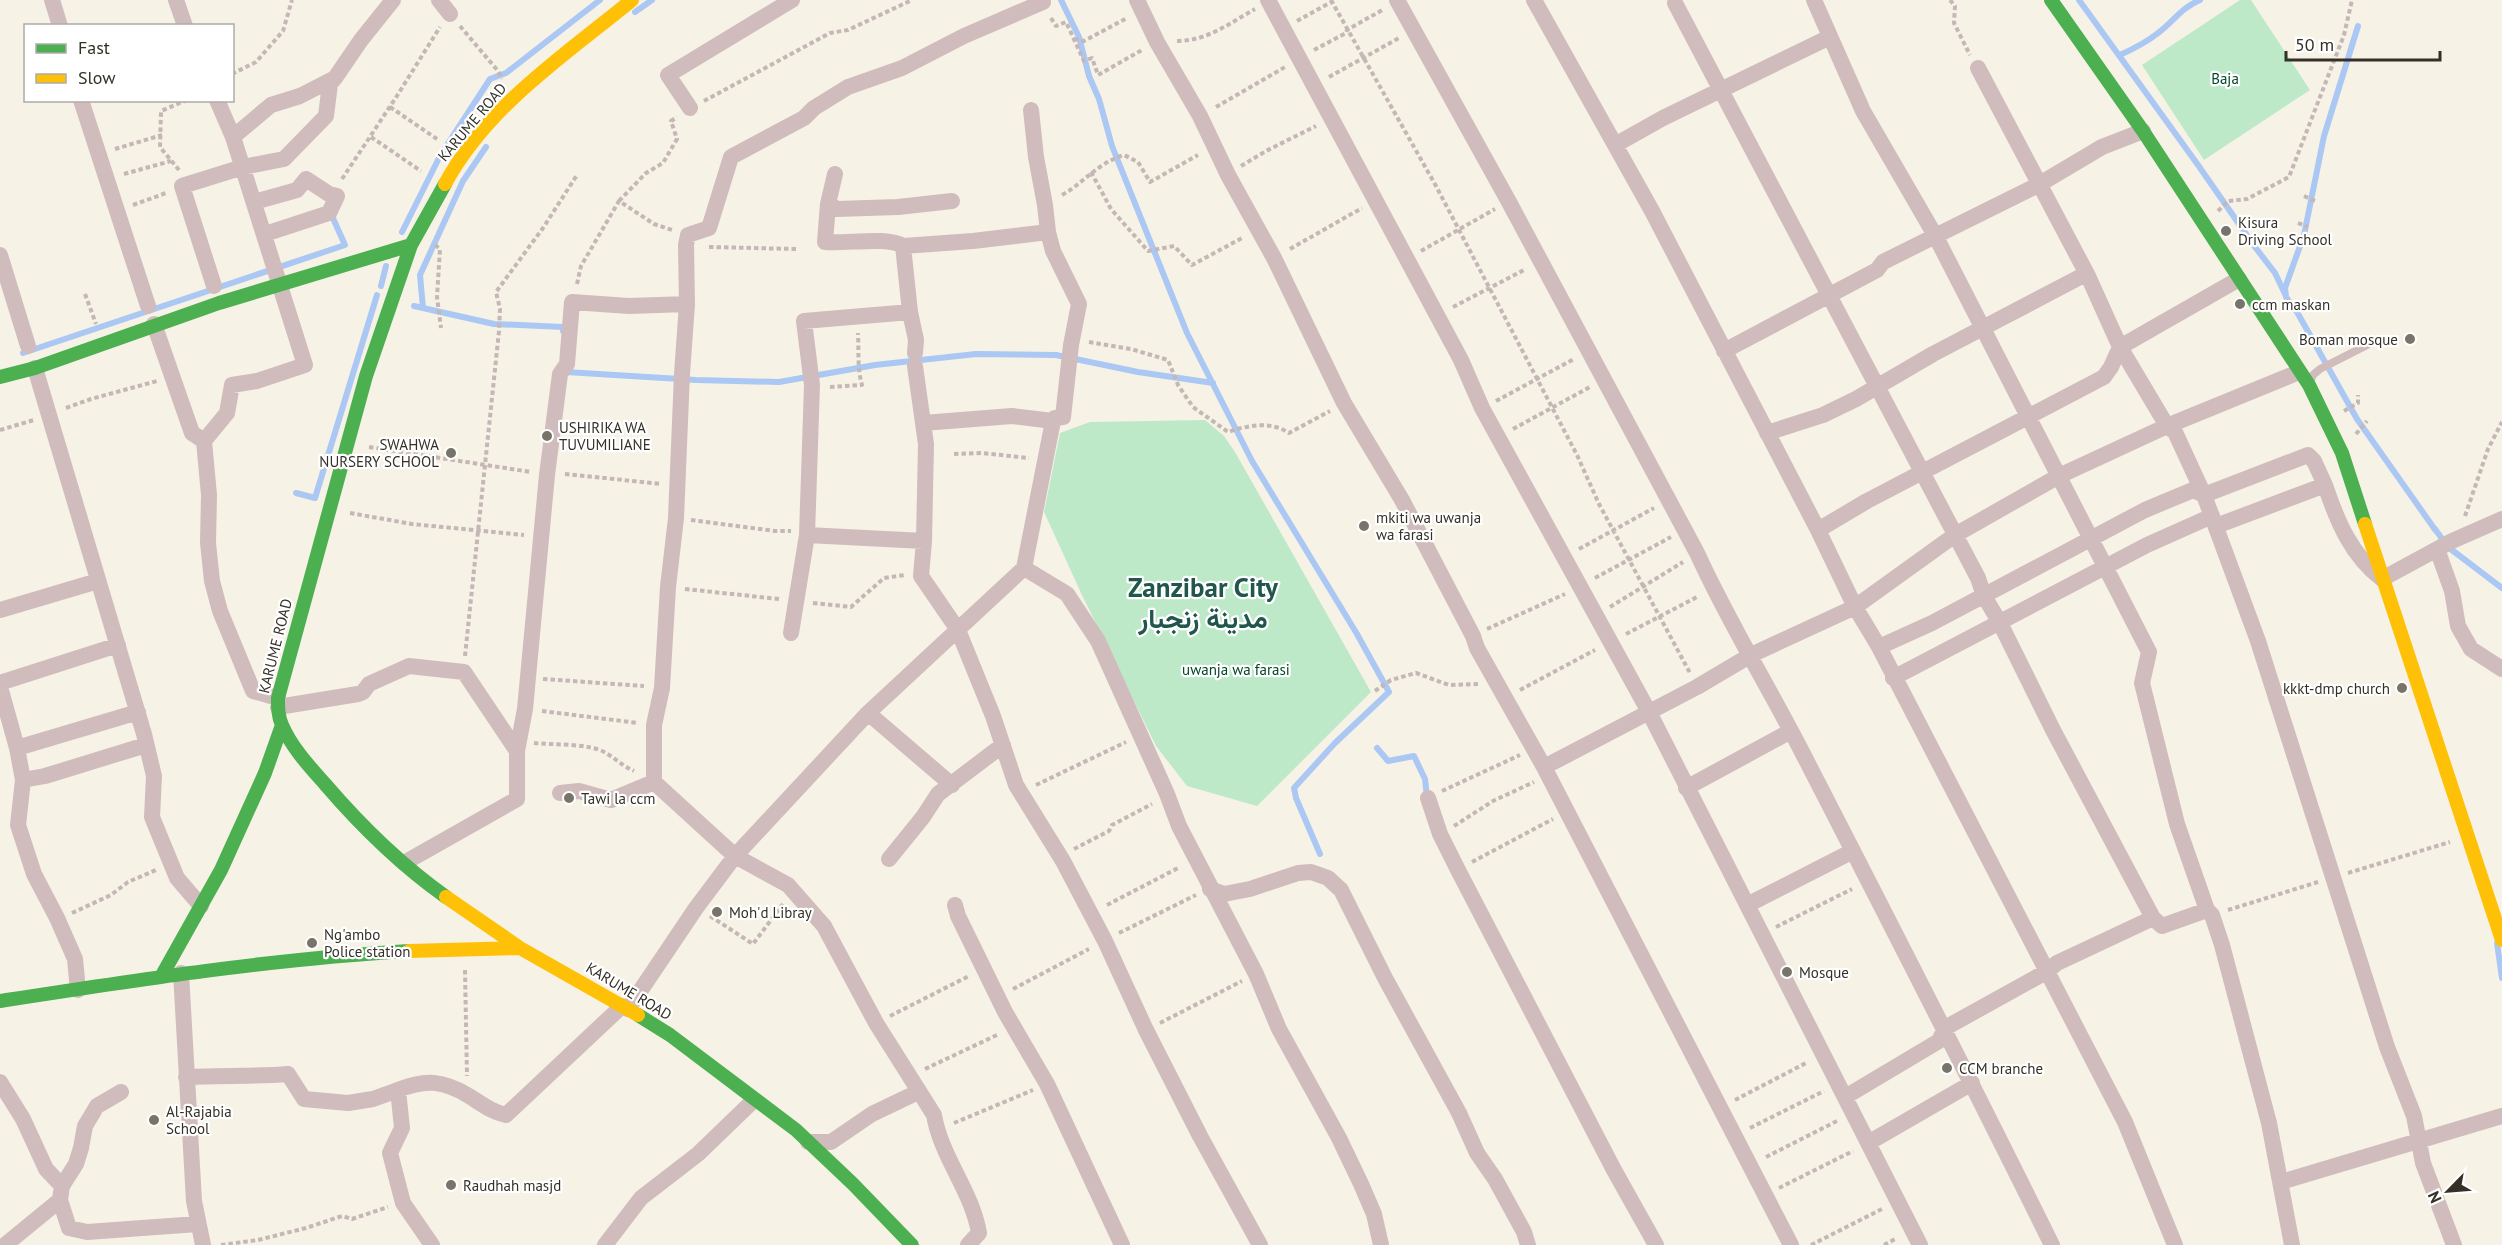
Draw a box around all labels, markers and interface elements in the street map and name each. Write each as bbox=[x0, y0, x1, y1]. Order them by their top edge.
legend bbox=[24, 24, 234, 102]
scale bar bbox=[2286, 24, 2440, 62]
text: 50 m bbox=[2295, 33, 2334, 56]
text: Fast bbox=[78, 36, 110, 59]
text: Slow bbox=[78, 66, 116, 89]
park label: Baja bbox=[2211, 69, 2239, 88]
street label: KARUME ROAD bbox=[434, 79, 510, 165]
place label: Kisura Driving School bbox=[2238, 213, 2332, 249]
marker: Kisura Driving School bbox=[2219, 224, 2233, 238]
place label: ccm maskan bbox=[2252, 295, 2330, 314]
marker: ccm maskan bbox=[2233, 297, 2247, 311]
place label: Boman mosque bbox=[2299, 330, 2398, 349]
marker: Boman mosque bbox=[2403, 332, 2417, 346]
place label: USHIRIKA WA TUVUMILIANE bbox=[559, 418, 651, 454]
marker: USHIRIKA WA TUVUMILIANE bbox=[540, 429, 554, 443]
place label: SWAHWA NURSERY SCHOOL bbox=[319, 435, 439, 471]
marker: SWAHWA NURSERY SCHOOL bbox=[444, 446, 458, 460]
place label: mkiti wa uwanja wa farasi bbox=[1376, 508, 1481, 544]
marker: mkiti wa uwanja wa farasi bbox=[1357, 519, 1371, 533]
district label: Zanzibar City مدينة زنجبار bbox=[1128, 570, 1279, 636]
street label: KARUME ROAD bbox=[254, 597, 296, 695]
park label: uwanja wa farasi bbox=[1182, 660, 1290, 679]
place label: kkkt-dmp church bbox=[2283, 679, 2390, 698]
marker: kkkt-dmp church bbox=[2395, 681, 2409, 695]
place label: Tawi la ccm bbox=[581, 789, 655, 808]
marker: Tawi la ccm bbox=[562, 791, 576, 805]
place label: Moh'd Libray bbox=[729, 903, 812, 922]
marker: Moh'd Libray bbox=[710, 905, 724, 919]
place label: Ng'ambo Police station bbox=[324, 925, 411, 961]
marker: Ng'ambo Police station bbox=[305, 936, 319, 950]
street label: KARUME ROAD bbox=[583, 958, 675, 1024]
place label: Mosque bbox=[1799, 963, 1849, 982]
marker: Mosque bbox=[1780, 965, 1794, 979]
place label: CCM branche bbox=[1959, 1059, 2043, 1078]
marker: CCM branche bbox=[1940, 1061, 1954, 1075]
place label: Al-Rajabia School bbox=[166, 1102, 232, 1138]
marker: Al-Rajabia School bbox=[147, 1113, 161, 1127]
north arrow bbox=[2418, 1161, 2478, 1221]
place label: Raudhah masjd bbox=[463, 1176, 561, 1195]
marker: Raudhah masjd bbox=[444, 1178, 458, 1192]
text: N bbox=[2423, 1188, 2446, 1206]

